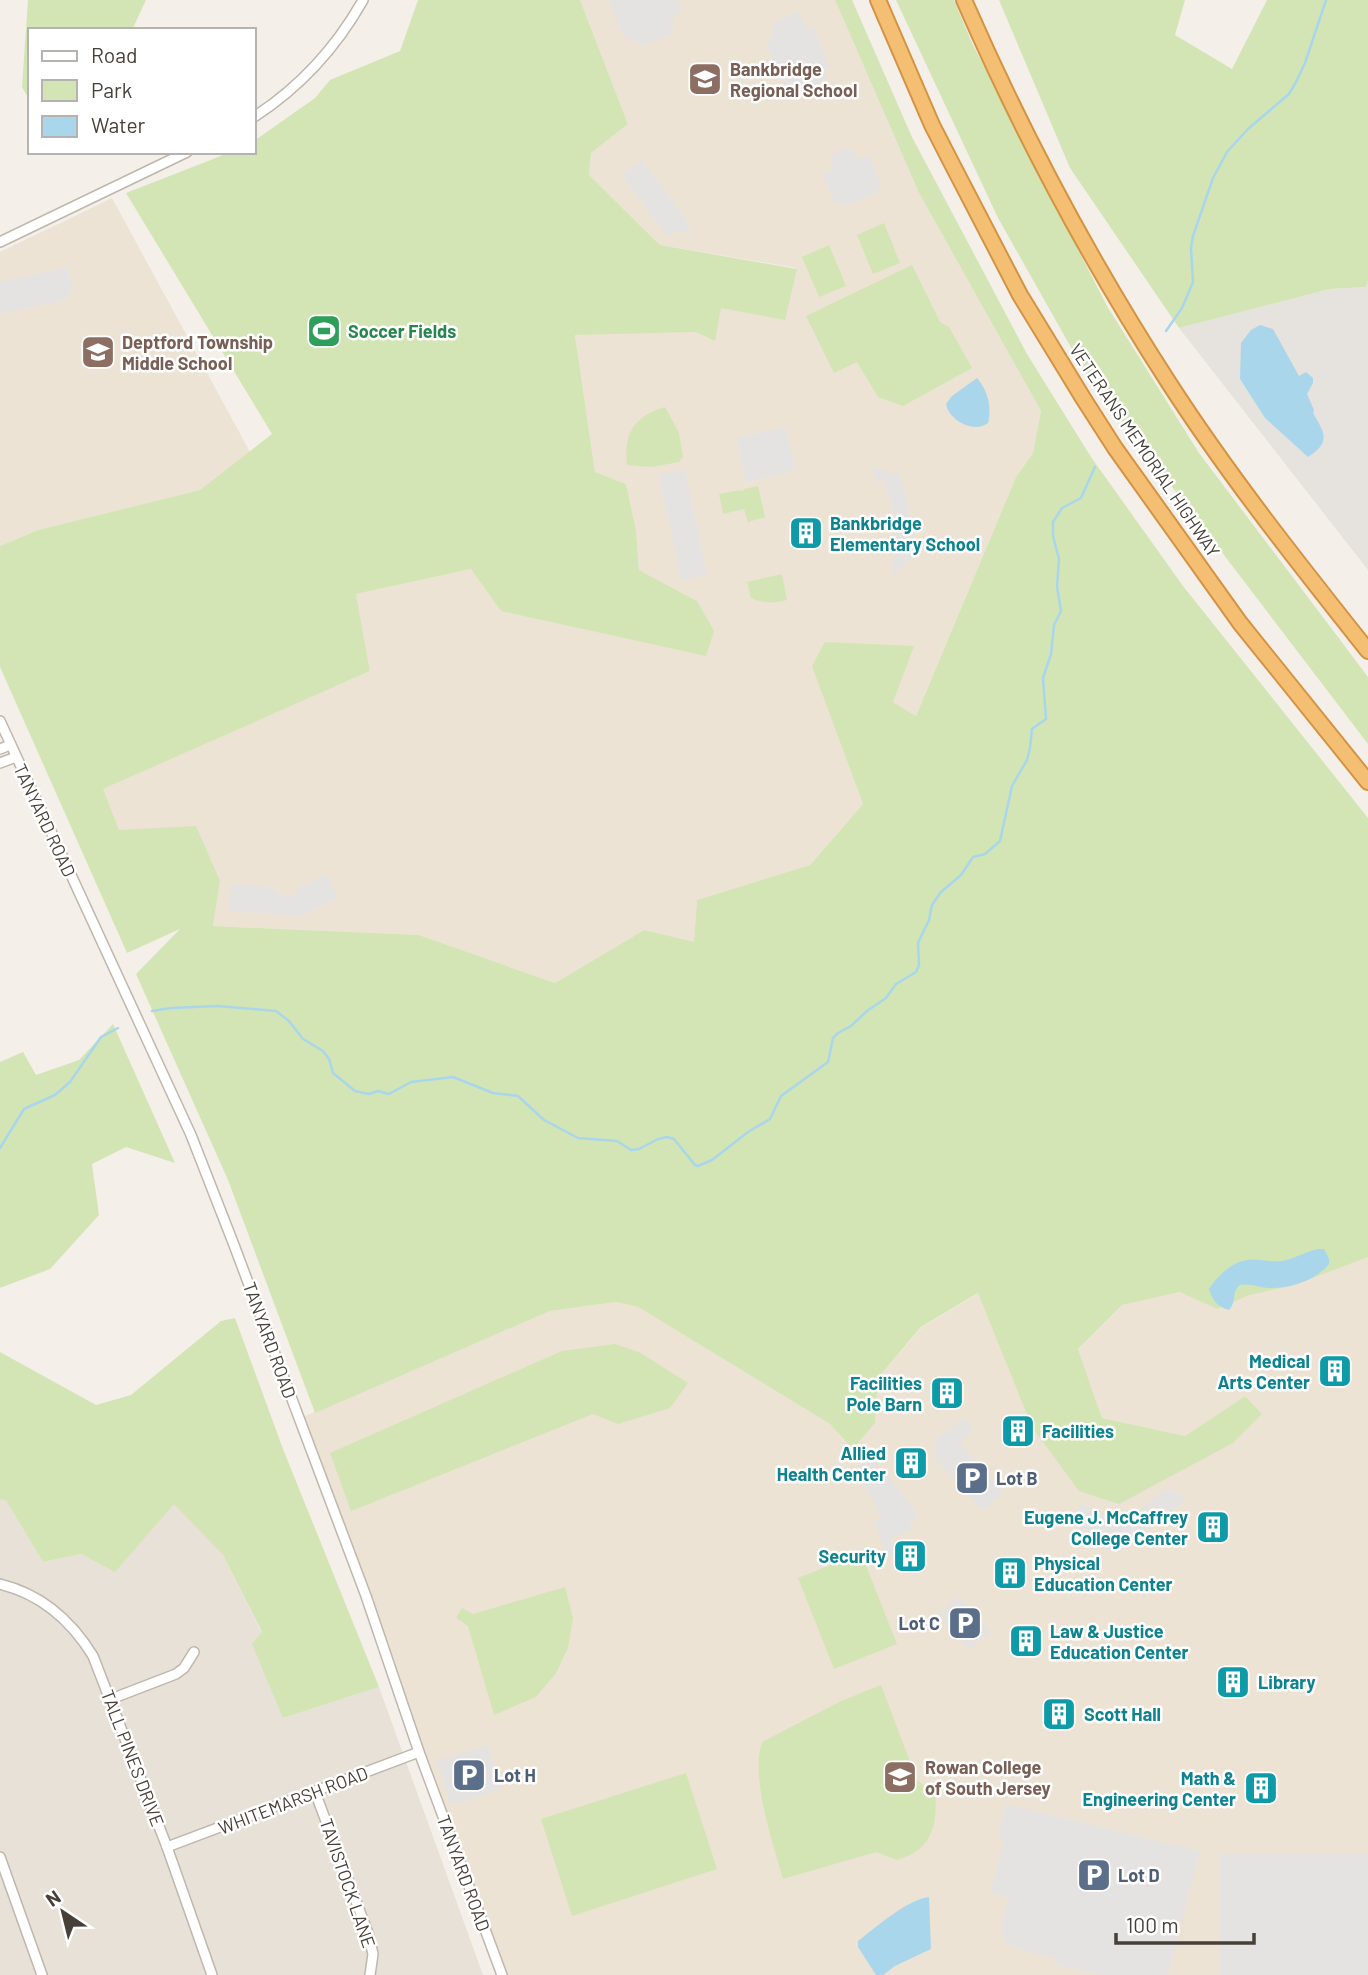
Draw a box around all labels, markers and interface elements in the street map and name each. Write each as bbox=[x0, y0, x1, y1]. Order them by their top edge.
legend bbox=[28, 28, 256, 154]
text: Road bbox=[91, 42, 137, 67]
place label: Bankbridge Regional School bbox=[730, 58, 857, 101]
school or university icon: Bankbridge Regional School bbox=[686, 60, 724, 98]
text: Park bbox=[91, 77, 132, 102]
text: Water bbox=[91, 112, 146, 137]
sports icon: Soccer Fields bbox=[305, 312, 343, 350]
place label: Soccer Fields bbox=[348, 320, 456, 342]
place label: Deptford Township Middle School bbox=[122, 331, 273, 374]
school or university icon: Deptford Township Middle School bbox=[79, 333, 117, 371]
street label: VETERANS MEMORIAL HIGHWAY bbox=[1065, 339, 1225, 561]
place label: Bankbridge Elementary School bbox=[830, 512, 980, 555]
building icon: Bankbridge Elementary School bbox=[787, 514, 825, 552]
street label: TANYARD ROAD bbox=[9, 760, 81, 880]
street label: TANYARD ROAD bbox=[239, 1279, 301, 1401]
place label: Medical Arts Center bbox=[1217, 1350, 1310, 1393]
building icon: Medical Arts Center bbox=[1316, 1352, 1354, 1390]
place label: Facilities Pole Barn bbox=[847, 1372, 922, 1415]
building icon: Facilities Pole Barn bbox=[928, 1374, 966, 1412]
building icon: Facilities bbox=[999, 1412, 1037, 1450]
place label: Facilities bbox=[1042, 1420, 1114, 1442]
place label: Allied Health Center bbox=[777, 1442, 886, 1485]
building icon: Allied Health Center bbox=[892, 1444, 930, 1482]
parking icon: Lot B bbox=[953, 1459, 991, 1497]
place label: Lot B bbox=[996, 1467, 1038, 1489]
place label: Eugene J. McCaffrey College Center bbox=[1024, 1506, 1188, 1549]
building icon: Eugene J. McCaffrey College Center bbox=[1194, 1508, 1232, 1546]
building icon: Security bbox=[891, 1537, 929, 1575]
place label: Security bbox=[819, 1545, 886, 1567]
place label: Physical Education Center bbox=[1034, 1552, 1173, 1595]
building icon: Physical Education Center bbox=[991, 1554, 1029, 1592]
parking icon: Lot C bbox=[946, 1604, 984, 1642]
place label: Lot C bbox=[899, 1612, 940, 1634]
place label: Law & Justice Education Center bbox=[1050, 1620, 1189, 1663]
building icon: Law & Justice Education Center bbox=[1007, 1622, 1045, 1660]
building icon: Library bbox=[1214, 1663, 1252, 1701]
place label: Library bbox=[1258, 1671, 1316, 1693]
street label: TALL PINES DRIVE bbox=[97, 1687, 169, 1829]
building icon: Scott Hall bbox=[1040, 1695, 1078, 1733]
place label: Scott Hall bbox=[1084, 1703, 1161, 1725]
parking icon: Lot H bbox=[450, 1756, 488, 1794]
place label: Rowan College of South Jersey bbox=[925, 1756, 1051, 1799]
school or university icon: Rowan College of South Jersey bbox=[881, 1758, 919, 1796]
street label: WHITEMARSH ROAD bbox=[215, 1761, 371, 1839]
place label: Lot H bbox=[494, 1764, 536, 1786]
place label: Math & Engineering Center bbox=[1083, 1767, 1236, 1810]
building icon: Math & Engineering Center bbox=[1242, 1769, 1280, 1807]
street label: TANYARD ROAD bbox=[433, 1812, 495, 1934]
street label: TAVISTOCK LANE bbox=[316, 1815, 380, 1951]
parking icon: Lot D bbox=[1075, 1856, 1113, 1894]
place label: Lot D bbox=[1118, 1864, 1160, 1886]
north arrow bbox=[28, 1877, 98, 1947]
text: N bbox=[41, 1885, 65, 1911]
scale bar bbox=[1116, 1902, 1254, 1946]
text: 100 m bbox=[1126, 1912, 1179, 1937]

